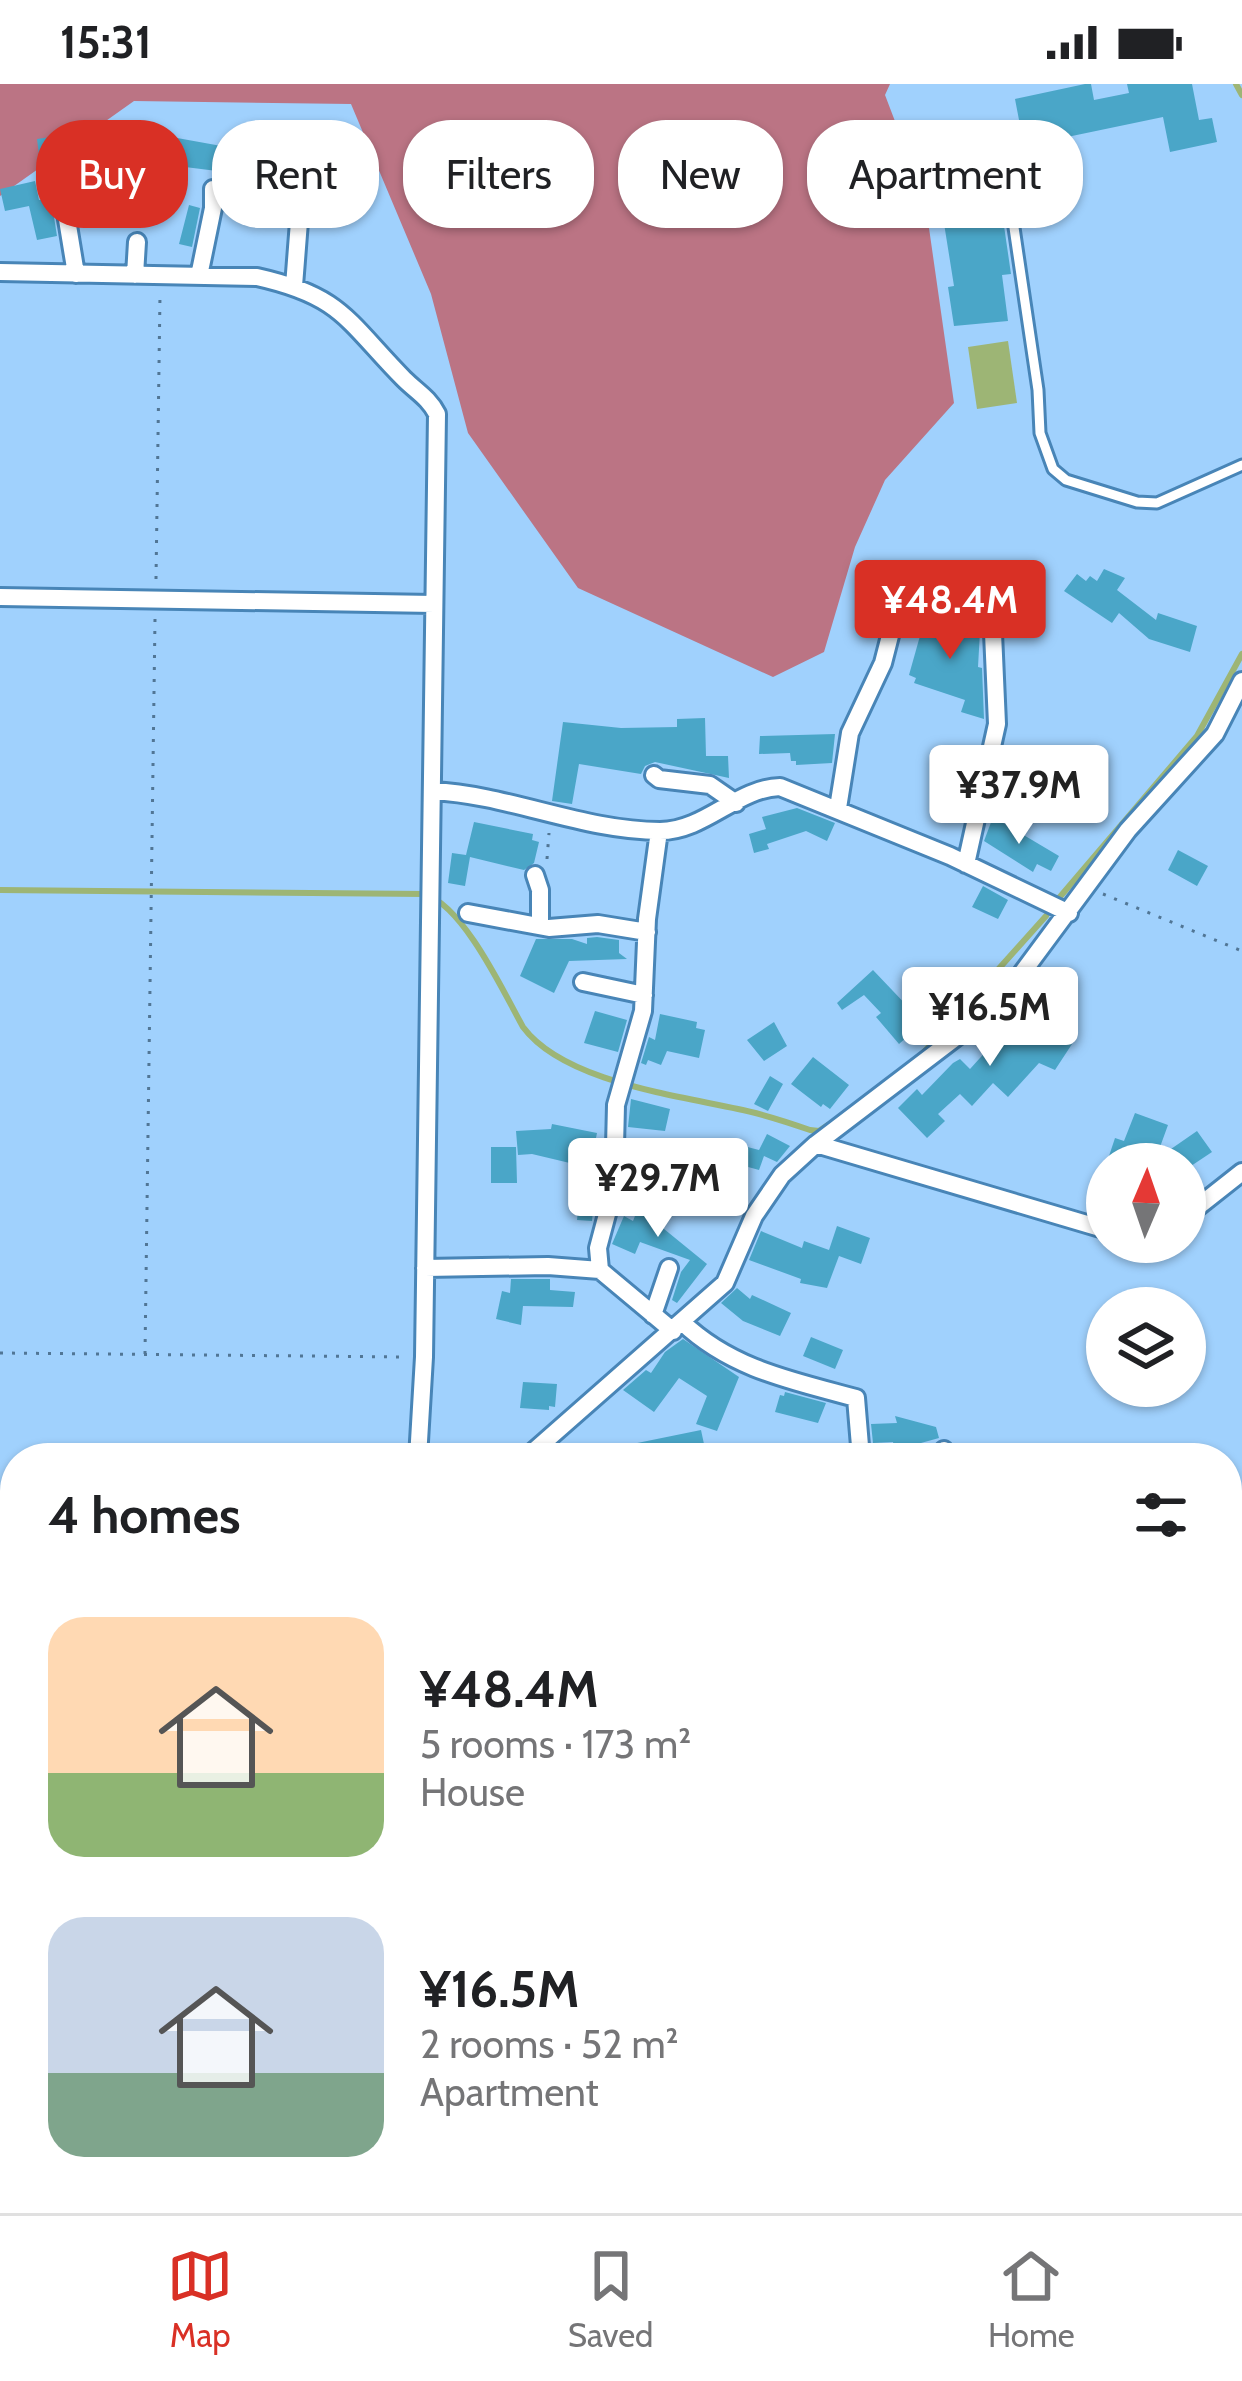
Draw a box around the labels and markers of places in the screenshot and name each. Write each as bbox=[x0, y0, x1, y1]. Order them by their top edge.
pin: ¥48.4M bbox=[852, 560, 1048, 662]
pin: ¥37.9M bbox=[921, 745, 1117, 847]
pin: ¥16.5M bbox=[892, 967, 1088, 1069]
pin: ¥29.7M bbox=[560, 1138, 756, 1240]

